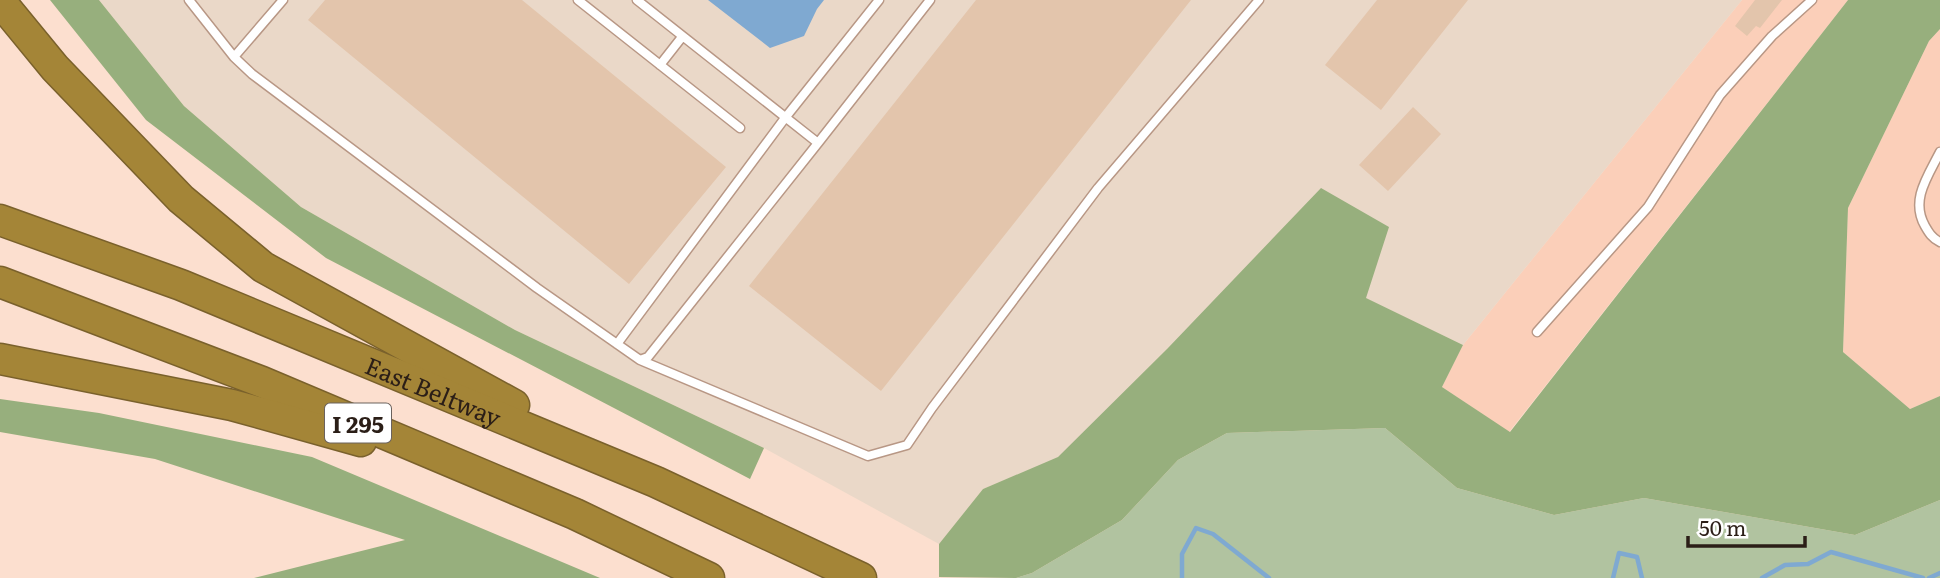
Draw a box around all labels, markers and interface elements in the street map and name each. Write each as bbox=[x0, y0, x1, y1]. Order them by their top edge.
street label: East Beltway bbox=[361, 346, 507, 434]
road number: I 295 bbox=[325, 404, 391, 442]
scale bar bbox=[1688, 504, 1805, 548]
text: 50 m bbox=[1699, 511, 1746, 542]

